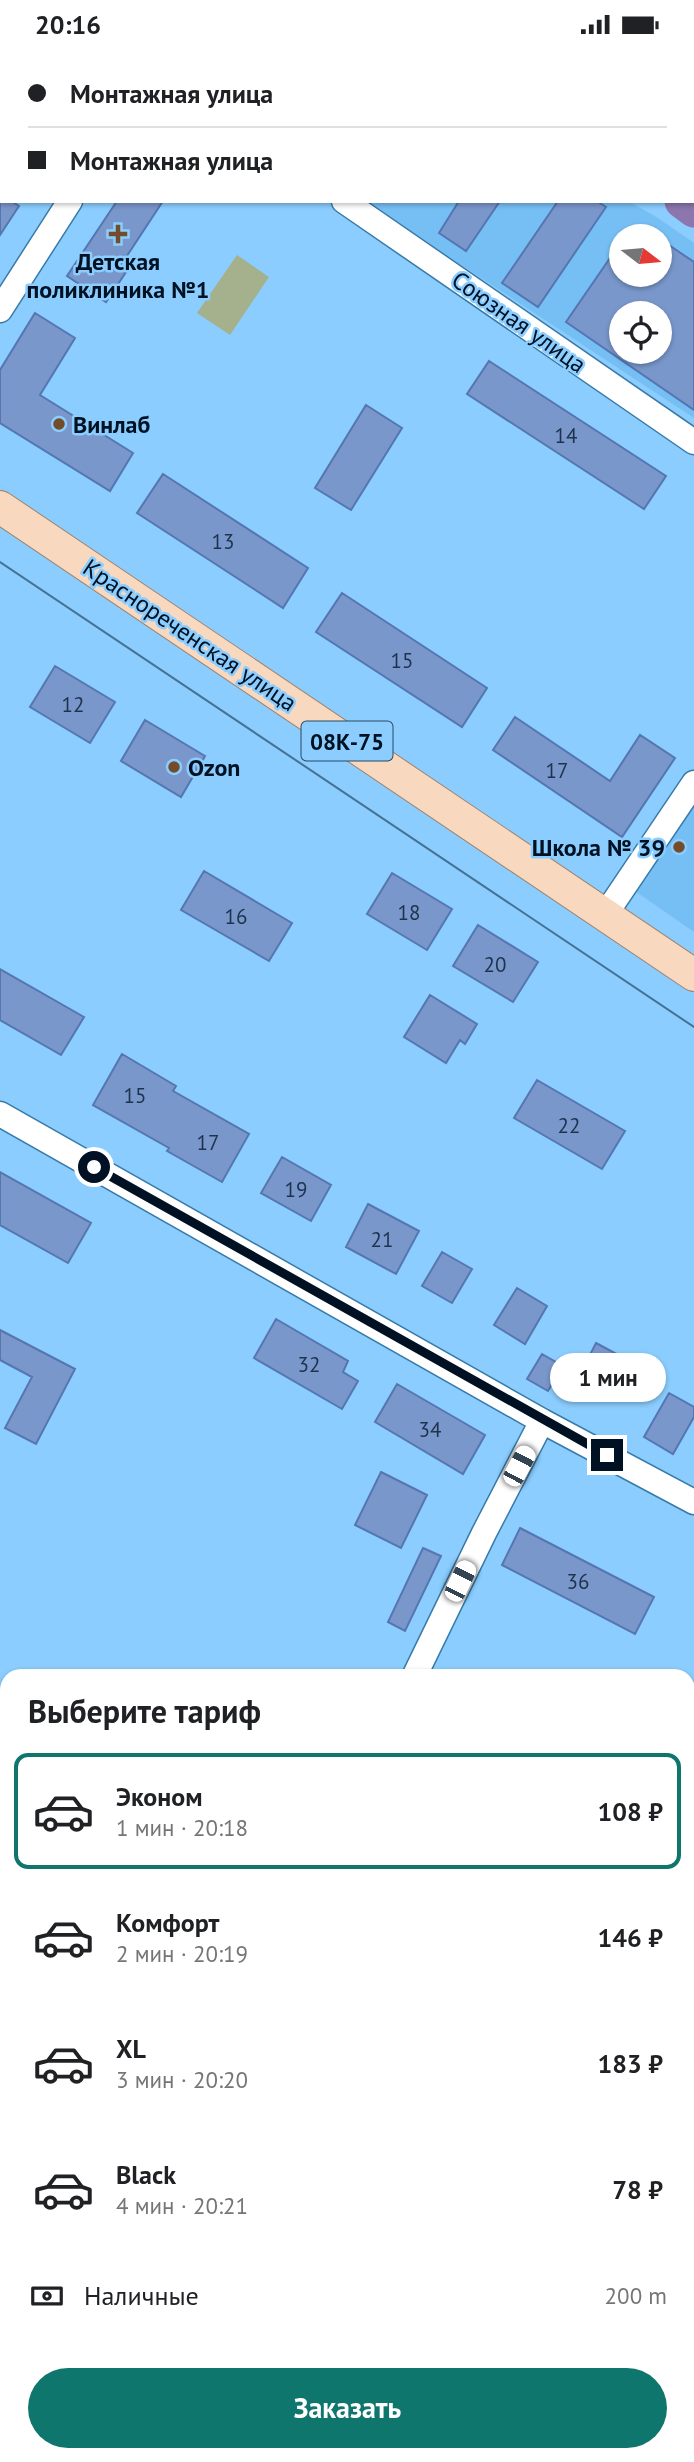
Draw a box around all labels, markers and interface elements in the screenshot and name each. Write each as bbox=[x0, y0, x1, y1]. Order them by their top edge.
text: 20:16 bbox=[35, 8, 101, 41]
text: Монтажная улица bbox=[70, 77, 273, 110]
text: Монтажная улица bbox=[70, 144, 273, 177]
marker: Детская поликлиника №1 bbox=[108, 224, 128, 244]
north arrow bbox=[609, 224, 672, 287]
map controls bbox=[609, 224, 672, 364]
place label: Детская поликлиника №1 bbox=[27, 246, 209, 305]
street label: Союзная улица bbox=[446, 264, 592, 380]
button: locate bbox=[609, 301, 672, 364]
place label: Винлаб bbox=[73, 409, 150, 440]
marker: Винлаб bbox=[51, 416, 67, 432]
house number: 14 bbox=[555, 422, 577, 449]
house number: 13 bbox=[212, 528, 234, 555]
street label: Краснореченская улица bbox=[77, 552, 303, 718]
house number: 15 bbox=[391, 647, 413, 674]
house number: 12 bbox=[62, 691, 84, 718]
road number: 08К-75 bbox=[302, 721, 392, 761]
place label: Ozon bbox=[188, 752, 240, 783]
house number: 17 bbox=[546, 757, 568, 784]
marker: Ozon bbox=[166, 759, 182, 775]
place label: Школа № 39 bbox=[532, 832, 665, 863]
marker: Школа № 39 bbox=[671, 839, 687, 855]
house number: 18 bbox=[398, 899, 420, 926]
house number: 16 bbox=[225, 903, 247, 930]
house number: 20 bbox=[484, 951, 506, 978]
house number: 15 bbox=[124, 1082, 146, 1109]
house number: 22 bbox=[558, 1112, 580, 1139]
house number: 17 bbox=[197, 1129, 219, 1156]
route start bbox=[78, 1151, 110, 1183]
house number: 19 bbox=[285, 1176, 307, 1203]
house number: 21 bbox=[371, 1226, 393, 1253]
house number: 32 bbox=[298, 1351, 320, 1378]
callout: 1 мин bbox=[549, 1353, 665, 1403]
text: 1 мин bbox=[578, 1363, 638, 1392]
house number: 34 bbox=[419, 1416, 441, 1443]
route end bbox=[591, 1439, 623, 1471]
car bbox=[500, 1443, 539, 1489]
car bbox=[442, 1558, 479, 1604]
house number: 36 bbox=[567, 1568, 589, 1595]
text: Выберите тариф bbox=[28, 1690, 261, 1732]
icon: car bbox=[32, 1780, 95, 1843]
text: Эконом bbox=[116, 1780, 203, 1813]
text: 108 ₽ bbox=[597, 1795, 663, 1828]
text: 1 мин · 20:18 bbox=[116, 1813, 248, 1842]
icon: car bbox=[32, 1906, 95, 1969]
text: Комфорт bbox=[116, 1906, 219, 1939]
text: 146 ₽ bbox=[597, 1921, 663, 1954]
text: 2 мин · 20:19 bbox=[116, 1939, 248, 1968]
icon: car bbox=[32, 2032, 95, 2095]
text: XL bbox=[116, 2032, 146, 2065]
text: 183 ₽ bbox=[597, 2047, 663, 2080]
text: 3 мин · 20:20 bbox=[116, 2065, 248, 2094]
icon: car bbox=[32, 2158, 95, 2221]
text: Black bbox=[116, 2158, 176, 2191]
text: 78 ₽ bbox=[612, 2173, 663, 2206]
text: 4 мин · 20:21 bbox=[116, 2191, 248, 2220]
icon: cash bbox=[28, 2277, 66, 2315]
text: Наличные bbox=[84, 2279, 199, 2312]
text: 200 m bbox=[605, 2281, 667, 2310]
button: Заказать bbox=[28, 2368, 667, 2448]

